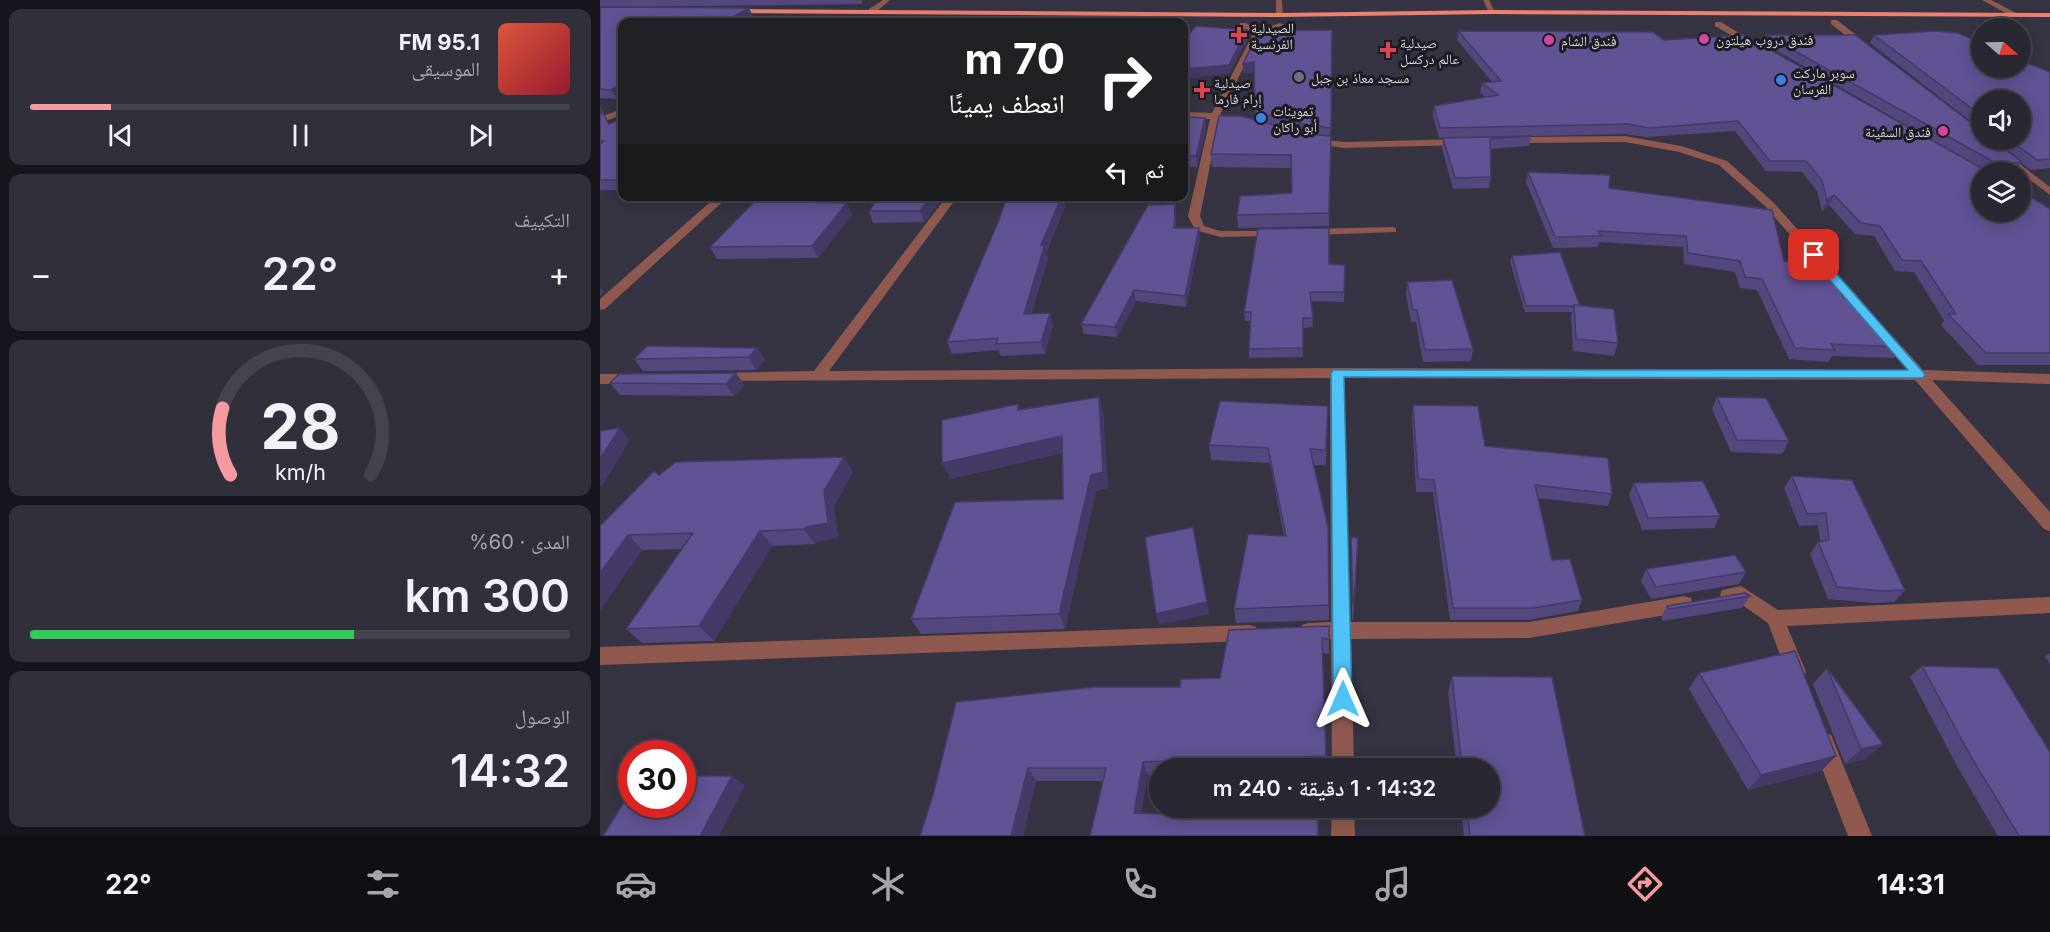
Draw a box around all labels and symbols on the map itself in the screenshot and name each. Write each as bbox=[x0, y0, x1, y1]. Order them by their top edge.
north arrow bbox=[1971, 18, 2031, 78]
place label: الصيدلية الفرنسية bbox=[1251, 19, 1294, 53]
marker: الصيدلية الفرنسية bbox=[1232, 28, 1246, 42]
place label: فندق دروب هيلتون bbox=[1716, 31, 1814, 49]
place label: فندق الشام bbox=[1561, 32, 1617, 51]
marker: فندق دروب هيلتون bbox=[1697, 32, 1711, 46]
marker: فندق الشام bbox=[1542, 33, 1556, 47]
place label: صيدلية عالم دركسل bbox=[1400, 34, 1459, 69]
marker: صيدلية عالم دركسل bbox=[1381, 43, 1395, 57]
place label: سوبر ماركت الفرسان bbox=[1793, 64, 1855, 98]
place label: مسجد معاذ بن جبل bbox=[1311, 69, 1409, 87]
marker: مسجد معاذ بن جبل bbox=[1292, 70, 1306, 84]
marker: سوبر ماركت الفرسان bbox=[1774, 73, 1788, 87]
place label: صيدلية إرام فارما bbox=[1214, 74, 1262, 109]
marker: صيدلية إرام فارما bbox=[1195, 83, 1209, 97]
place label: تموينات أبو راكان bbox=[1273, 102, 1317, 136]
marker: تموينات أبو راكان bbox=[1254, 111, 1268, 125]
place label: فندق السفينة bbox=[1865, 123, 1931, 141]
marker: فندق السفينة bbox=[1936, 124, 1950, 138]
pin bbox=[1788, 229, 1839, 280]
position arrow bbox=[1311, 667, 1375, 731]
speed limit sign: 30 bbox=[618, 740, 696, 818]

